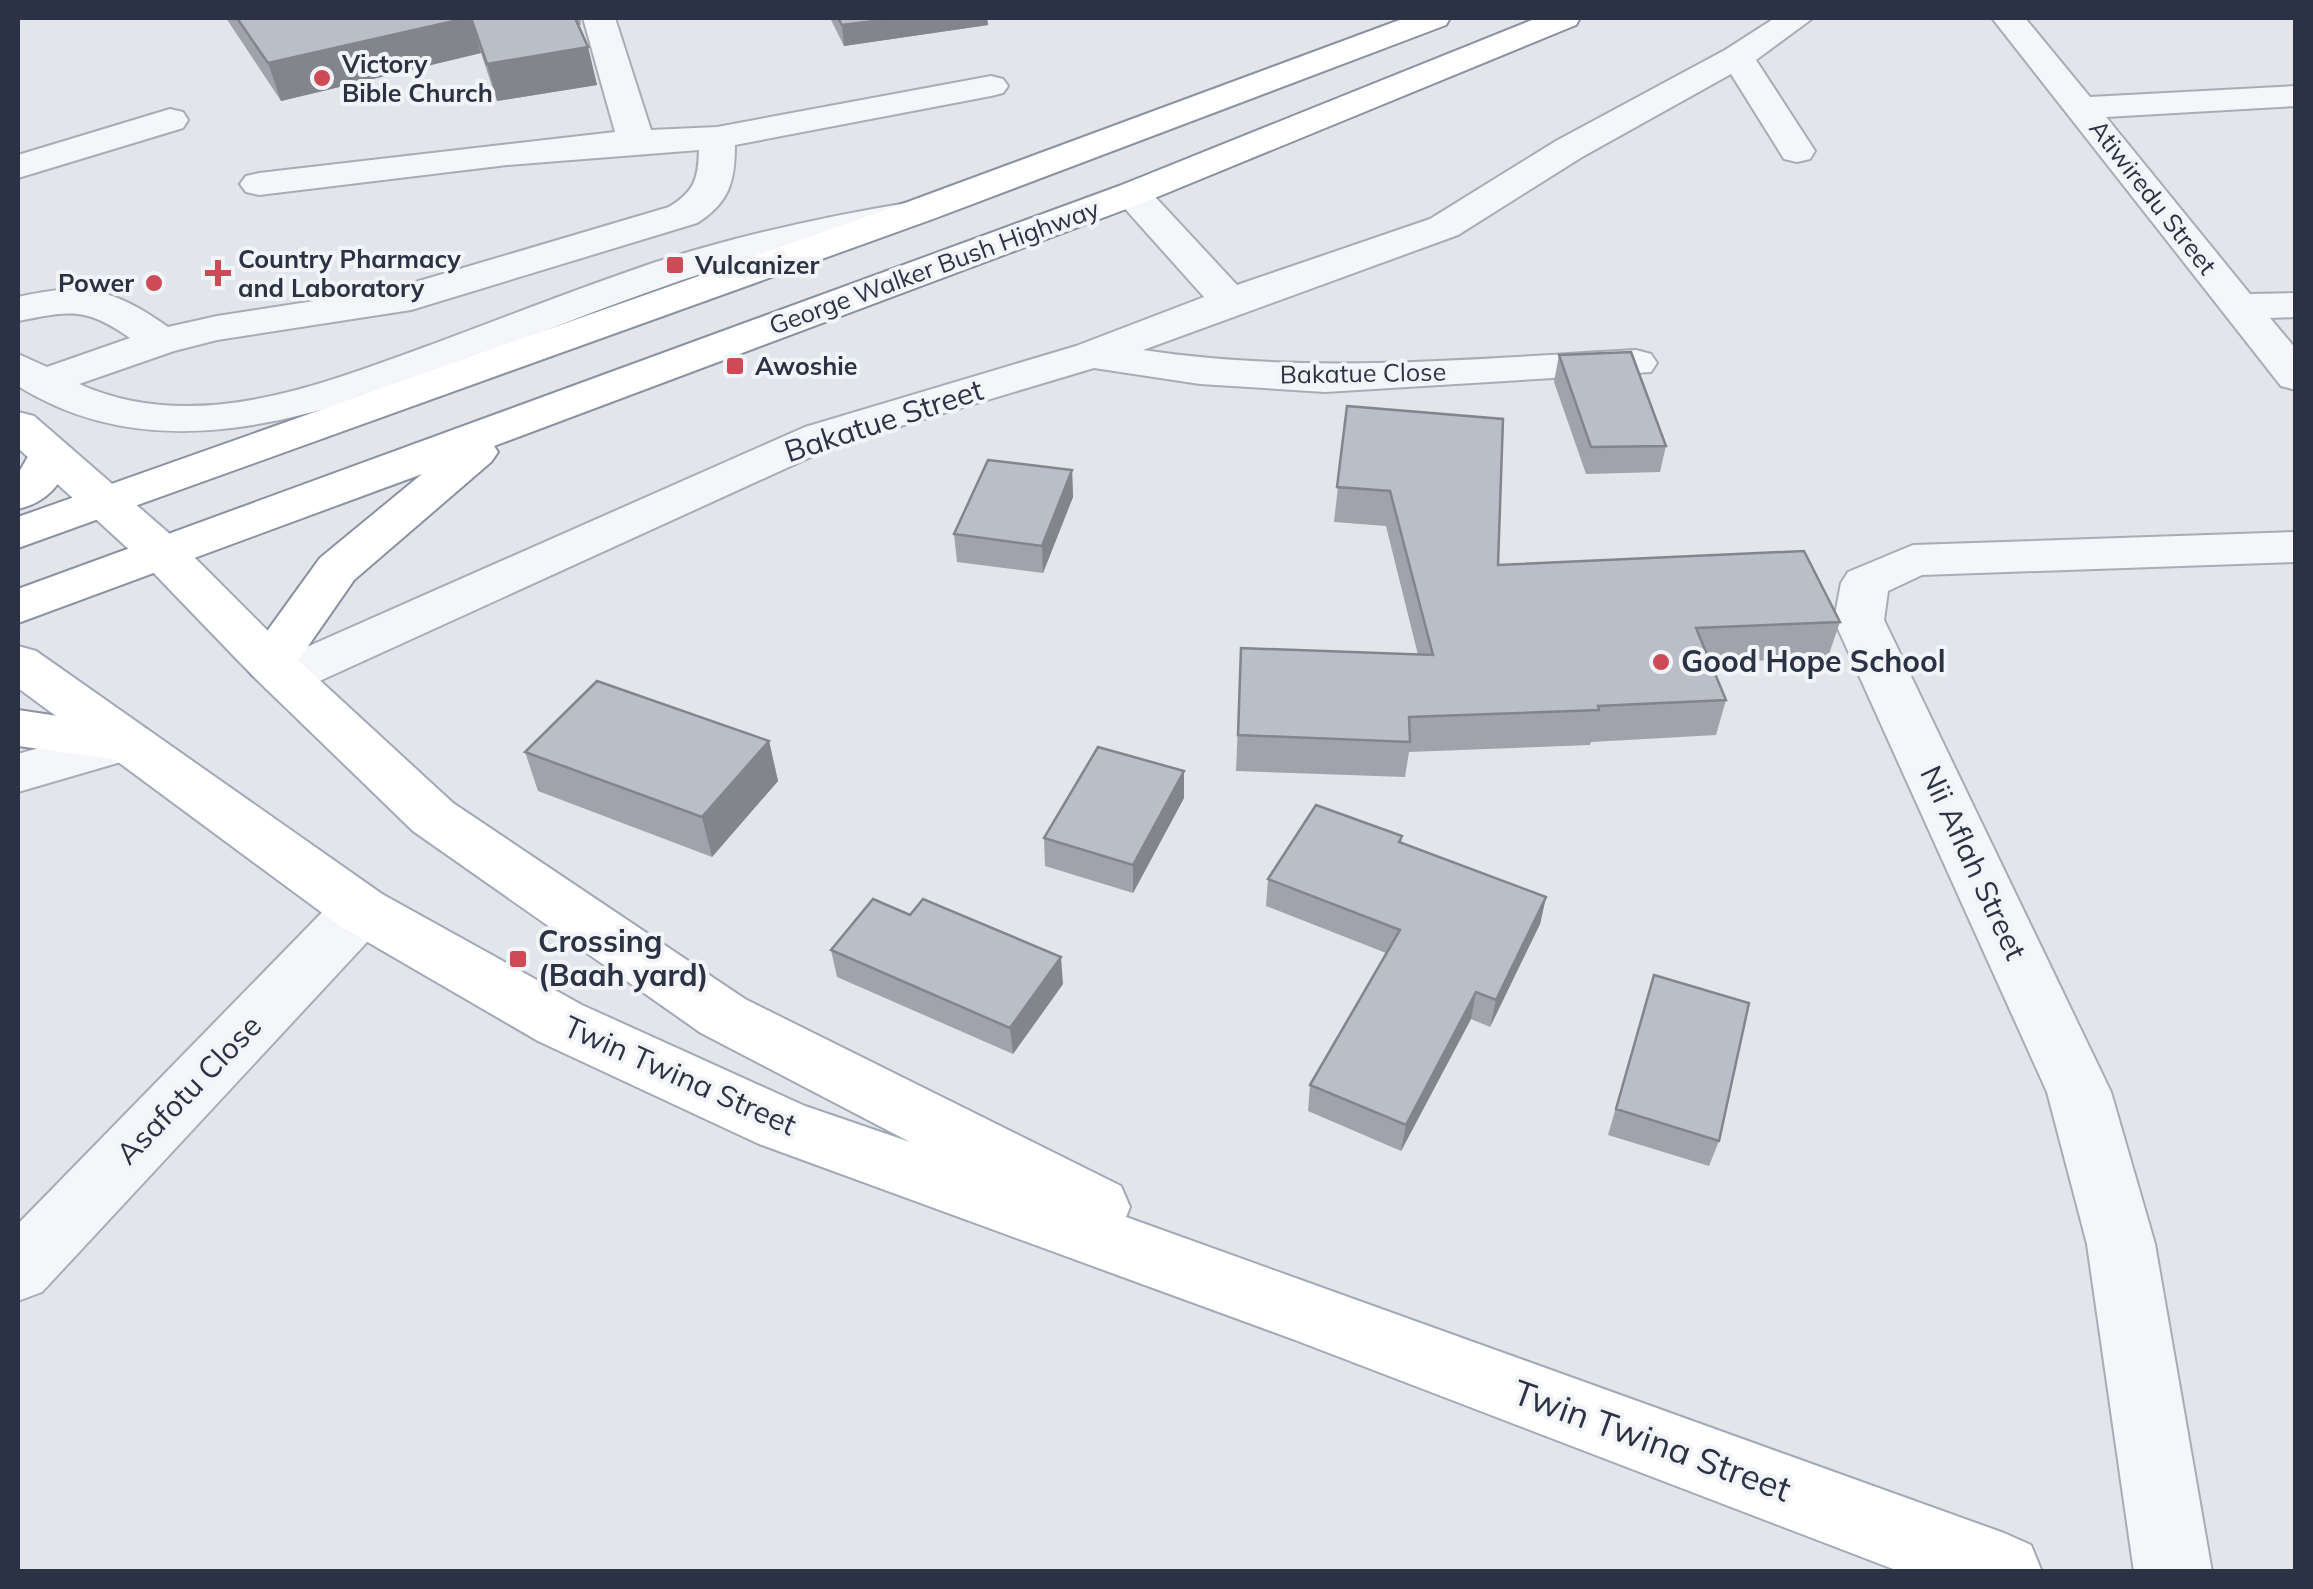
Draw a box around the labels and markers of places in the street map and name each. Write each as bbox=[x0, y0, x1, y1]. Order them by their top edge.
place label: Victory Bible Church bbox=[341, 48, 493, 108]
marker: Victory Bible Church bbox=[311, 67, 333, 89]
place label: Country Pharmacy and Laboratory bbox=[238, 243, 461, 303]
place label: Vulcanizer bbox=[694, 249, 819, 280]
marker: Vulcanizer bbox=[664, 254, 686, 276]
marker: Country Pharmacy and Laboratory bbox=[207, 262, 229, 284]
place label: Power bbox=[58, 267, 134, 298]
marker: Power bbox=[143, 272, 165, 294]
place label: Awoshie bbox=[755, 350, 858, 381]
marker: Awoshie bbox=[724, 355, 746, 377]
place label: Good Hope School bbox=[1681, 642, 1946, 680]
marker: Good Hope School bbox=[1650, 651, 1672, 673]
place label: Crossing (Baah yard) bbox=[538, 922, 708, 994]
marker: Crossing (Baah yard) bbox=[507, 948, 529, 970]

